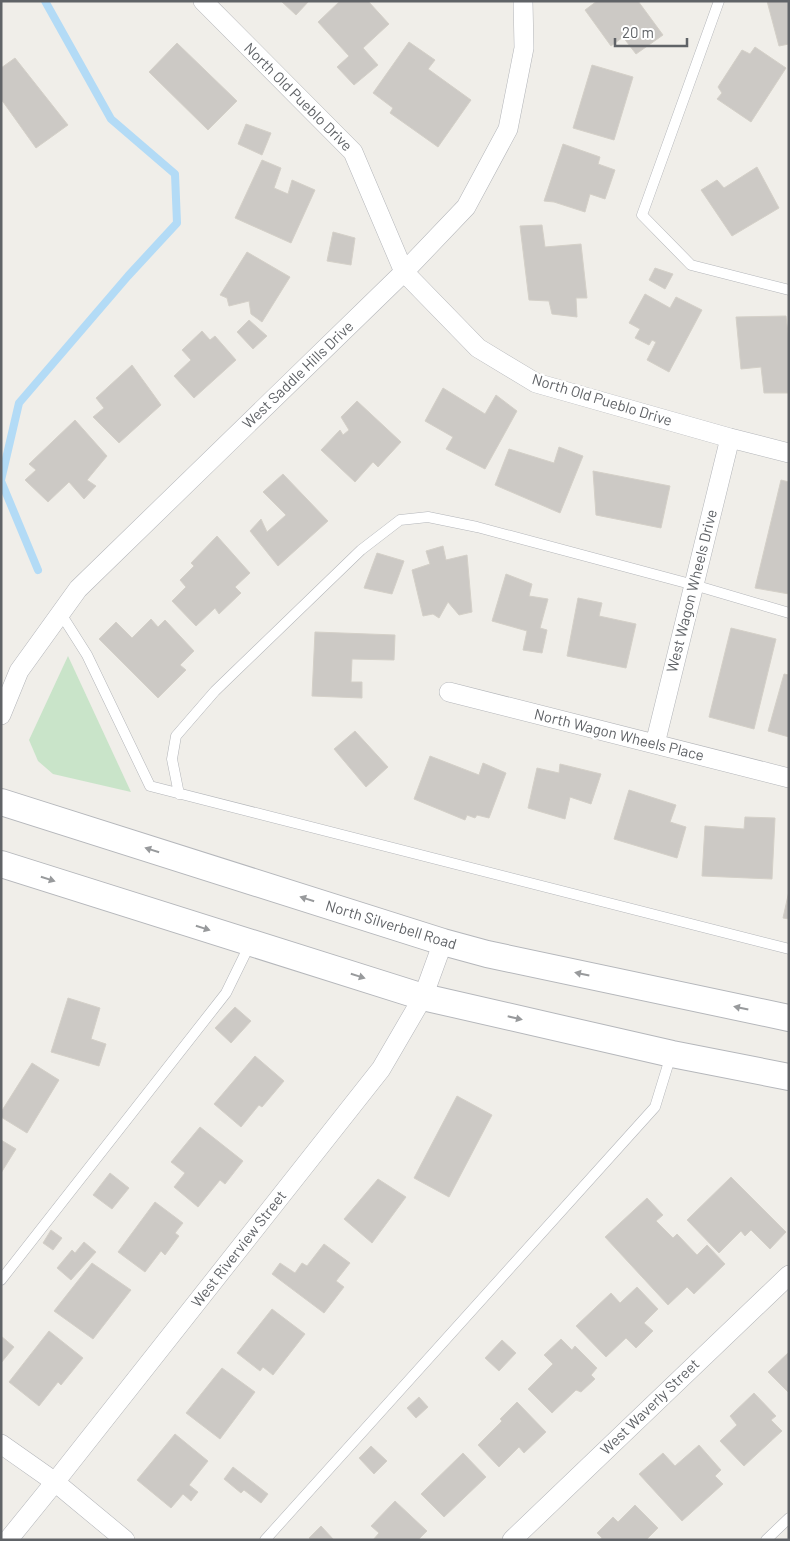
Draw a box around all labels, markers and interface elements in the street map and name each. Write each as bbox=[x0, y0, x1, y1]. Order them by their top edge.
scale bar bbox=[615, 15, 688, 47]
text: 20 m bbox=[622, 23, 654, 41]
street label: North Old Pueblo Drive bbox=[241, 38, 357, 154]
street label: West Saddle Hills Drive bbox=[238, 317, 357, 432]
street label: North Old Pueblo Drive bbox=[530, 369, 675, 429]
street label: West Wagon Wheels Drive bbox=[662, 507, 720, 674]
street label: North Wagon Wheels Place bbox=[532, 704, 706, 764]
one-way arrow bbox=[145, 846, 160, 854]
one-way arrow bbox=[40, 875, 55, 883]
one-way arrow bbox=[300, 895, 315, 902]
street label: North Silverbell Road bbox=[324, 896, 459, 953]
one-way arrow bbox=[195, 924, 210, 932]
one-way arrow bbox=[574, 970, 590, 978]
one-way arrow bbox=[350, 973, 365, 981]
one-way arrow bbox=[733, 1004, 749, 1012]
one-way arrow bbox=[507, 1014, 522, 1022]
street label: West Riverview Street bbox=[187, 1186, 289, 1310]
street label: West Waverly Street bbox=[596, 1354, 703, 1458]

